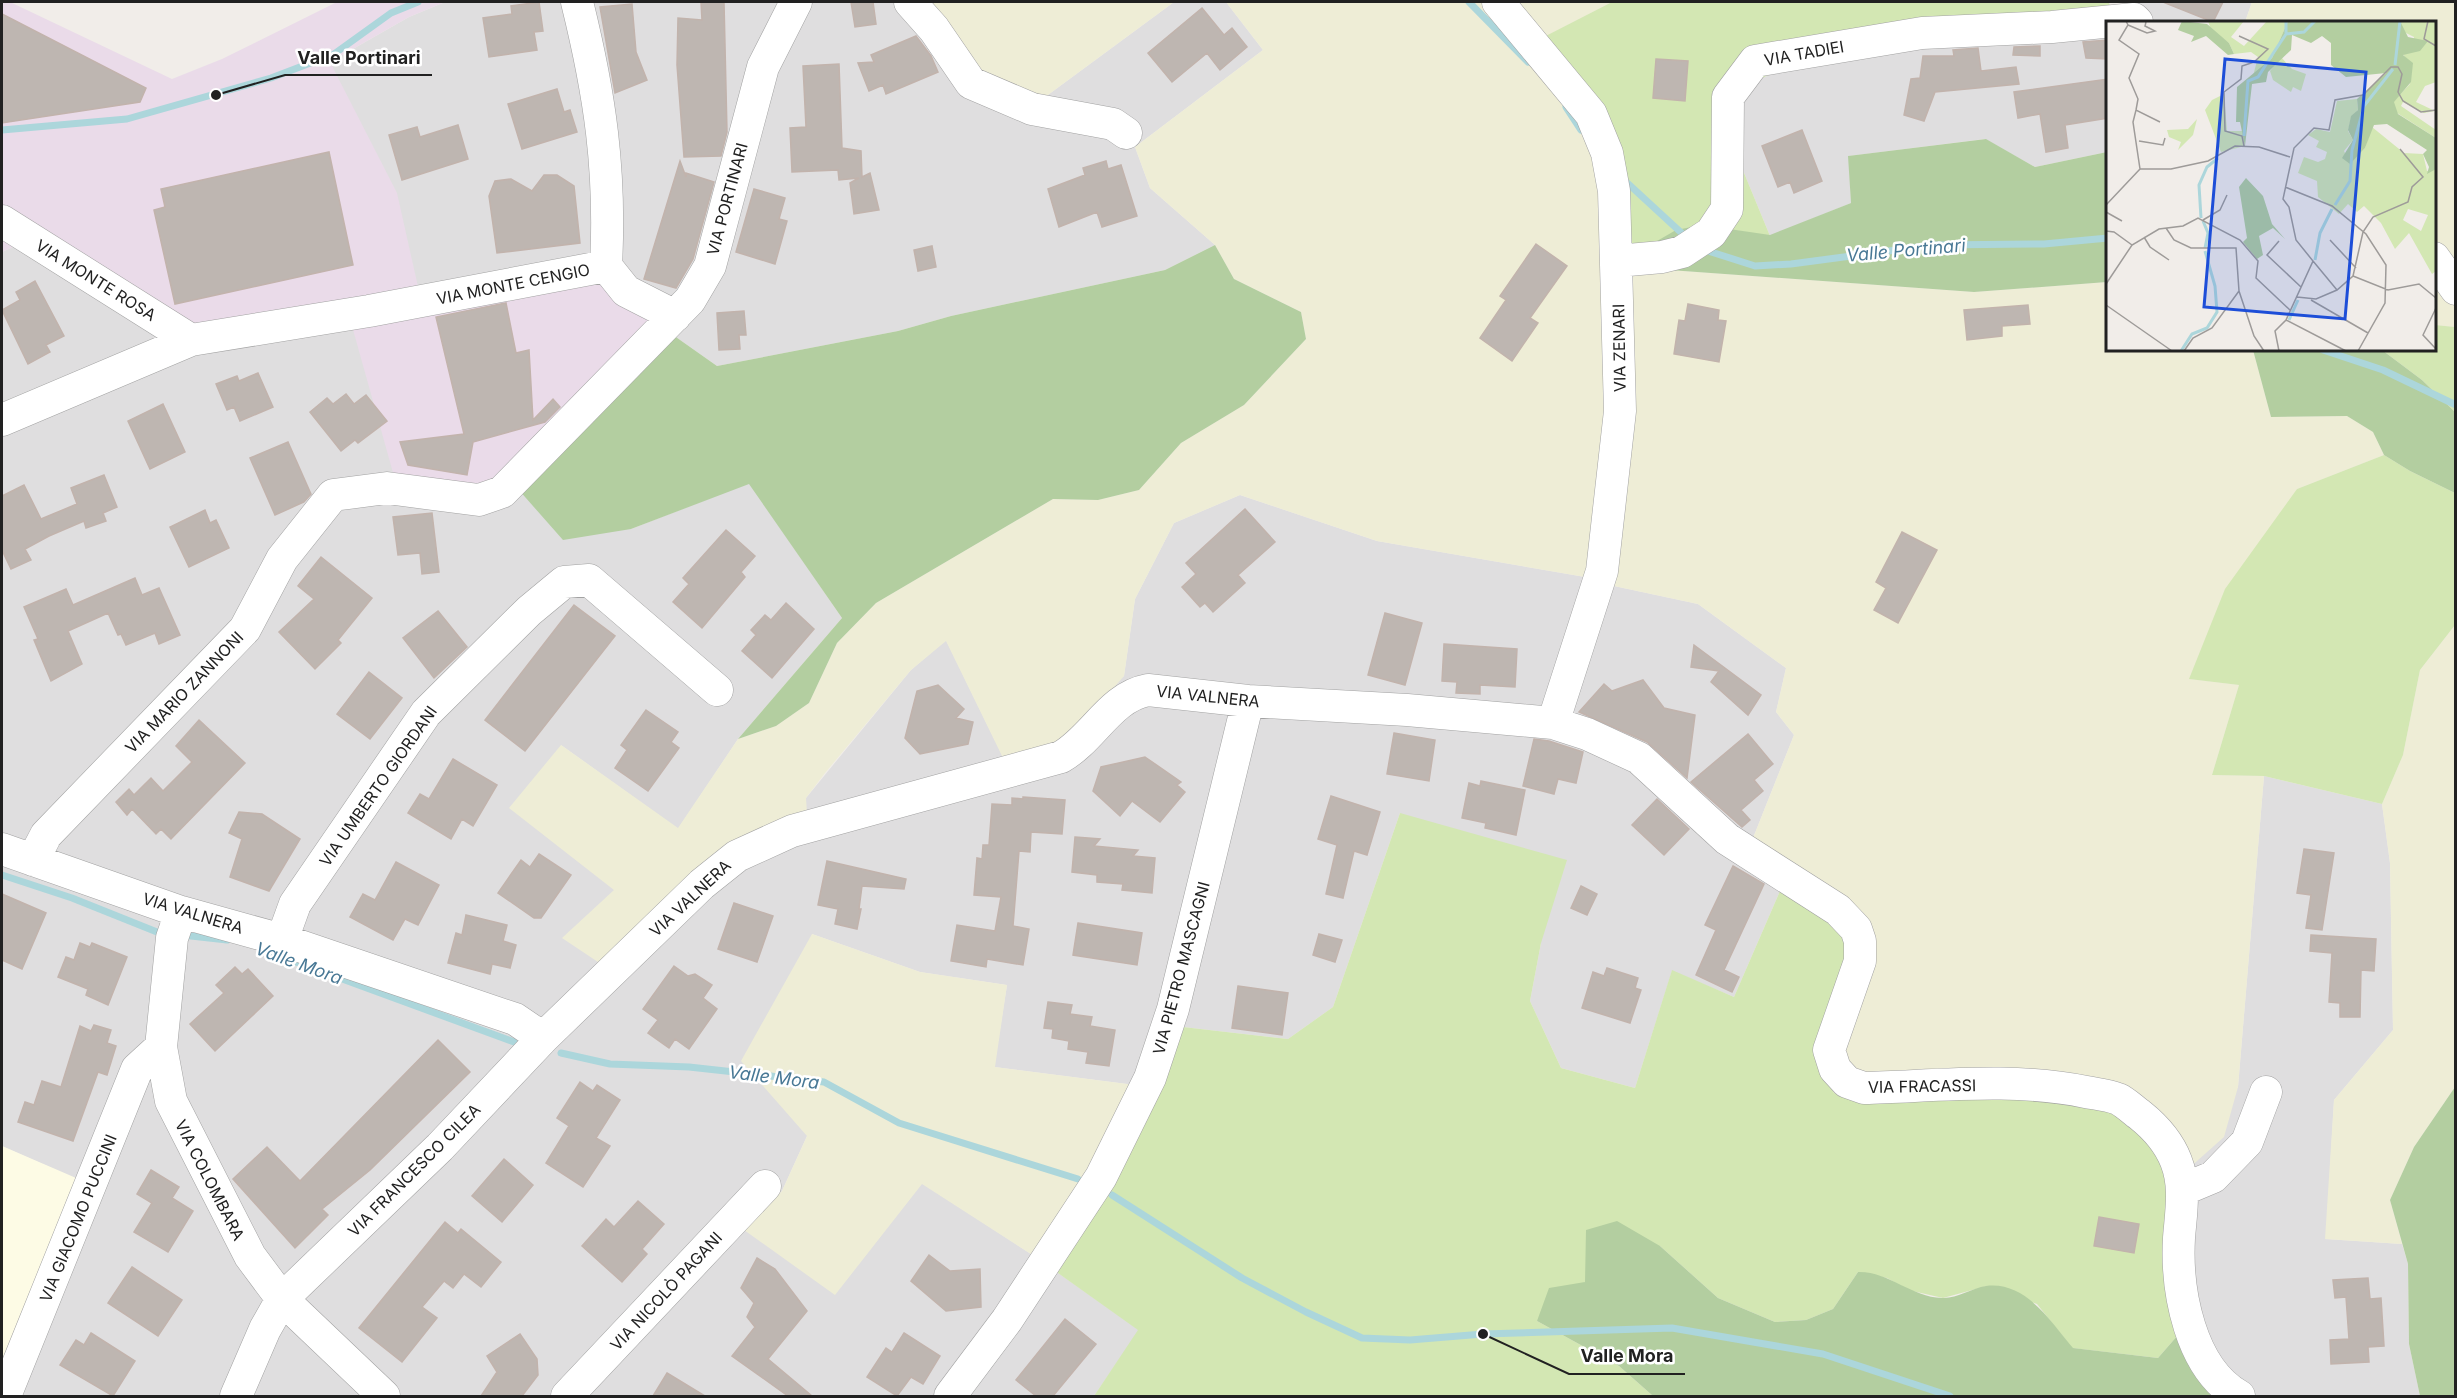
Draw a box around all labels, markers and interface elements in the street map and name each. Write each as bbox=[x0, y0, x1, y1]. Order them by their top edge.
inset map bbox=[2106, 21, 2436, 351]
street label: VIA TADIEI bbox=[1763, 36, 1845, 70]
callout: Valle Portinari bbox=[285, 39, 432, 75]
text: Valle Portinari bbox=[297, 47, 421, 68]
street label: VIA PORTINARI bbox=[702, 140, 752, 258]
water label: Valle Portinari bbox=[1846, 234, 1967, 266]
street label: VIA MONTE ROSA bbox=[32, 235, 160, 325]
street label: VIA MONTE CENGIO bbox=[435, 259, 591, 309]
street label: VIA ZENARI bbox=[1608, 304, 1630, 392]
street label: VIA MARIO ZANNONI bbox=[121, 627, 247, 757]
street label: VIA VALNERA bbox=[1155, 681, 1261, 711]
street label: VIA UMBERTO GIORDANI bbox=[315, 702, 441, 870]
street label: VIA VALNERA bbox=[645, 855, 735, 941]
street label: VIA PIETRO MASCAGNI bbox=[1148, 879, 1214, 1057]
street label: VIA VALNERA bbox=[140, 888, 246, 938]
water label: Valle Mora bbox=[253, 938, 345, 988]
water label: Valle Mora bbox=[727, 1061, 821, 1093]
street label: VIA FRACASSI bbox=[1868, 1075, 1976, 1097]
street label: VIA FRANCESCO CILEA bbox=[344, 1100, 484, 1240]
street label: VIA COLOMBARA bbox=[171, 1116, 249, 1244]
street label: VIA GIACOMO PUCCINI bbox=[35, 1131, 121, 1305]
street label: VIA NICOLÒ PAGANI bbox=[606, 1228, 726, 1354]
callout: Valle Mora bbox=[1569, 1338, 1685, 1374]
text: Valle Mora bbox=[1581, 1345, 1673, 1366]

